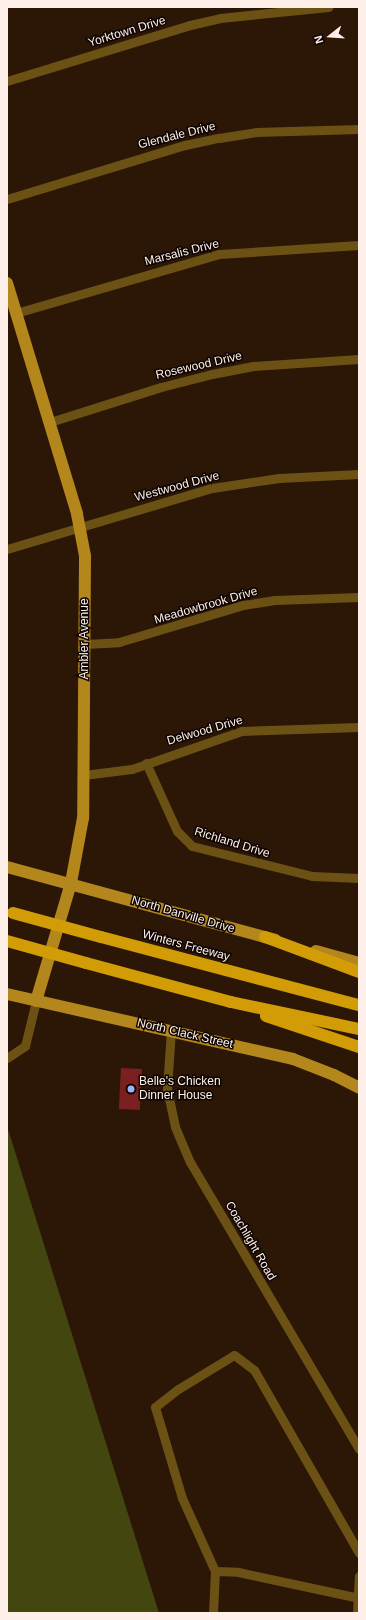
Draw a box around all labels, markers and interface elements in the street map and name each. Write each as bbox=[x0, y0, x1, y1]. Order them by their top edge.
street label: Yorktown Drive bbox=[87, 13, 167, 51]
north arrow bbox=[310, 16, 350, 56]
text: N bbox=[312, 34, 325, 45]
street label: Glendale Drive bbox=[137, 119, 217, 153]
street label: Marsalis Drive bbox=[143, 237, 221, 269]
street label: Rosewood Drive bbox=[154, 349, 244, 383]
street label: Westwood Drive bbox=[133, 469, 221, 505]
street label: Meadowbrook Drive bbox=[153, 584, 259, 628]
street label: Ambler Avenue bbox=[78, 598, 92, 680]
street label: Delwood Drive bbox=[166, 713, 244, 749]
street label: Richland Drive bbox=[193, 825, 271, 861]
street label: North Danville Drive bbox=[130, 893, 236, 937]
street label: Winters Freeway bbox=[141, 927, 231, 965]
street label: North Clack Street bbox=[136, 1016, 234, 1052]
place label: Belle's Chicken Dinner House bbox=[139, 1075, 221, 1103]
marker: Belle's Chicken Dinner House bbox=[126, 1084, 136, 1094]
street label: Coachlight Road bbox=[222, 1199, 278, 1283]

